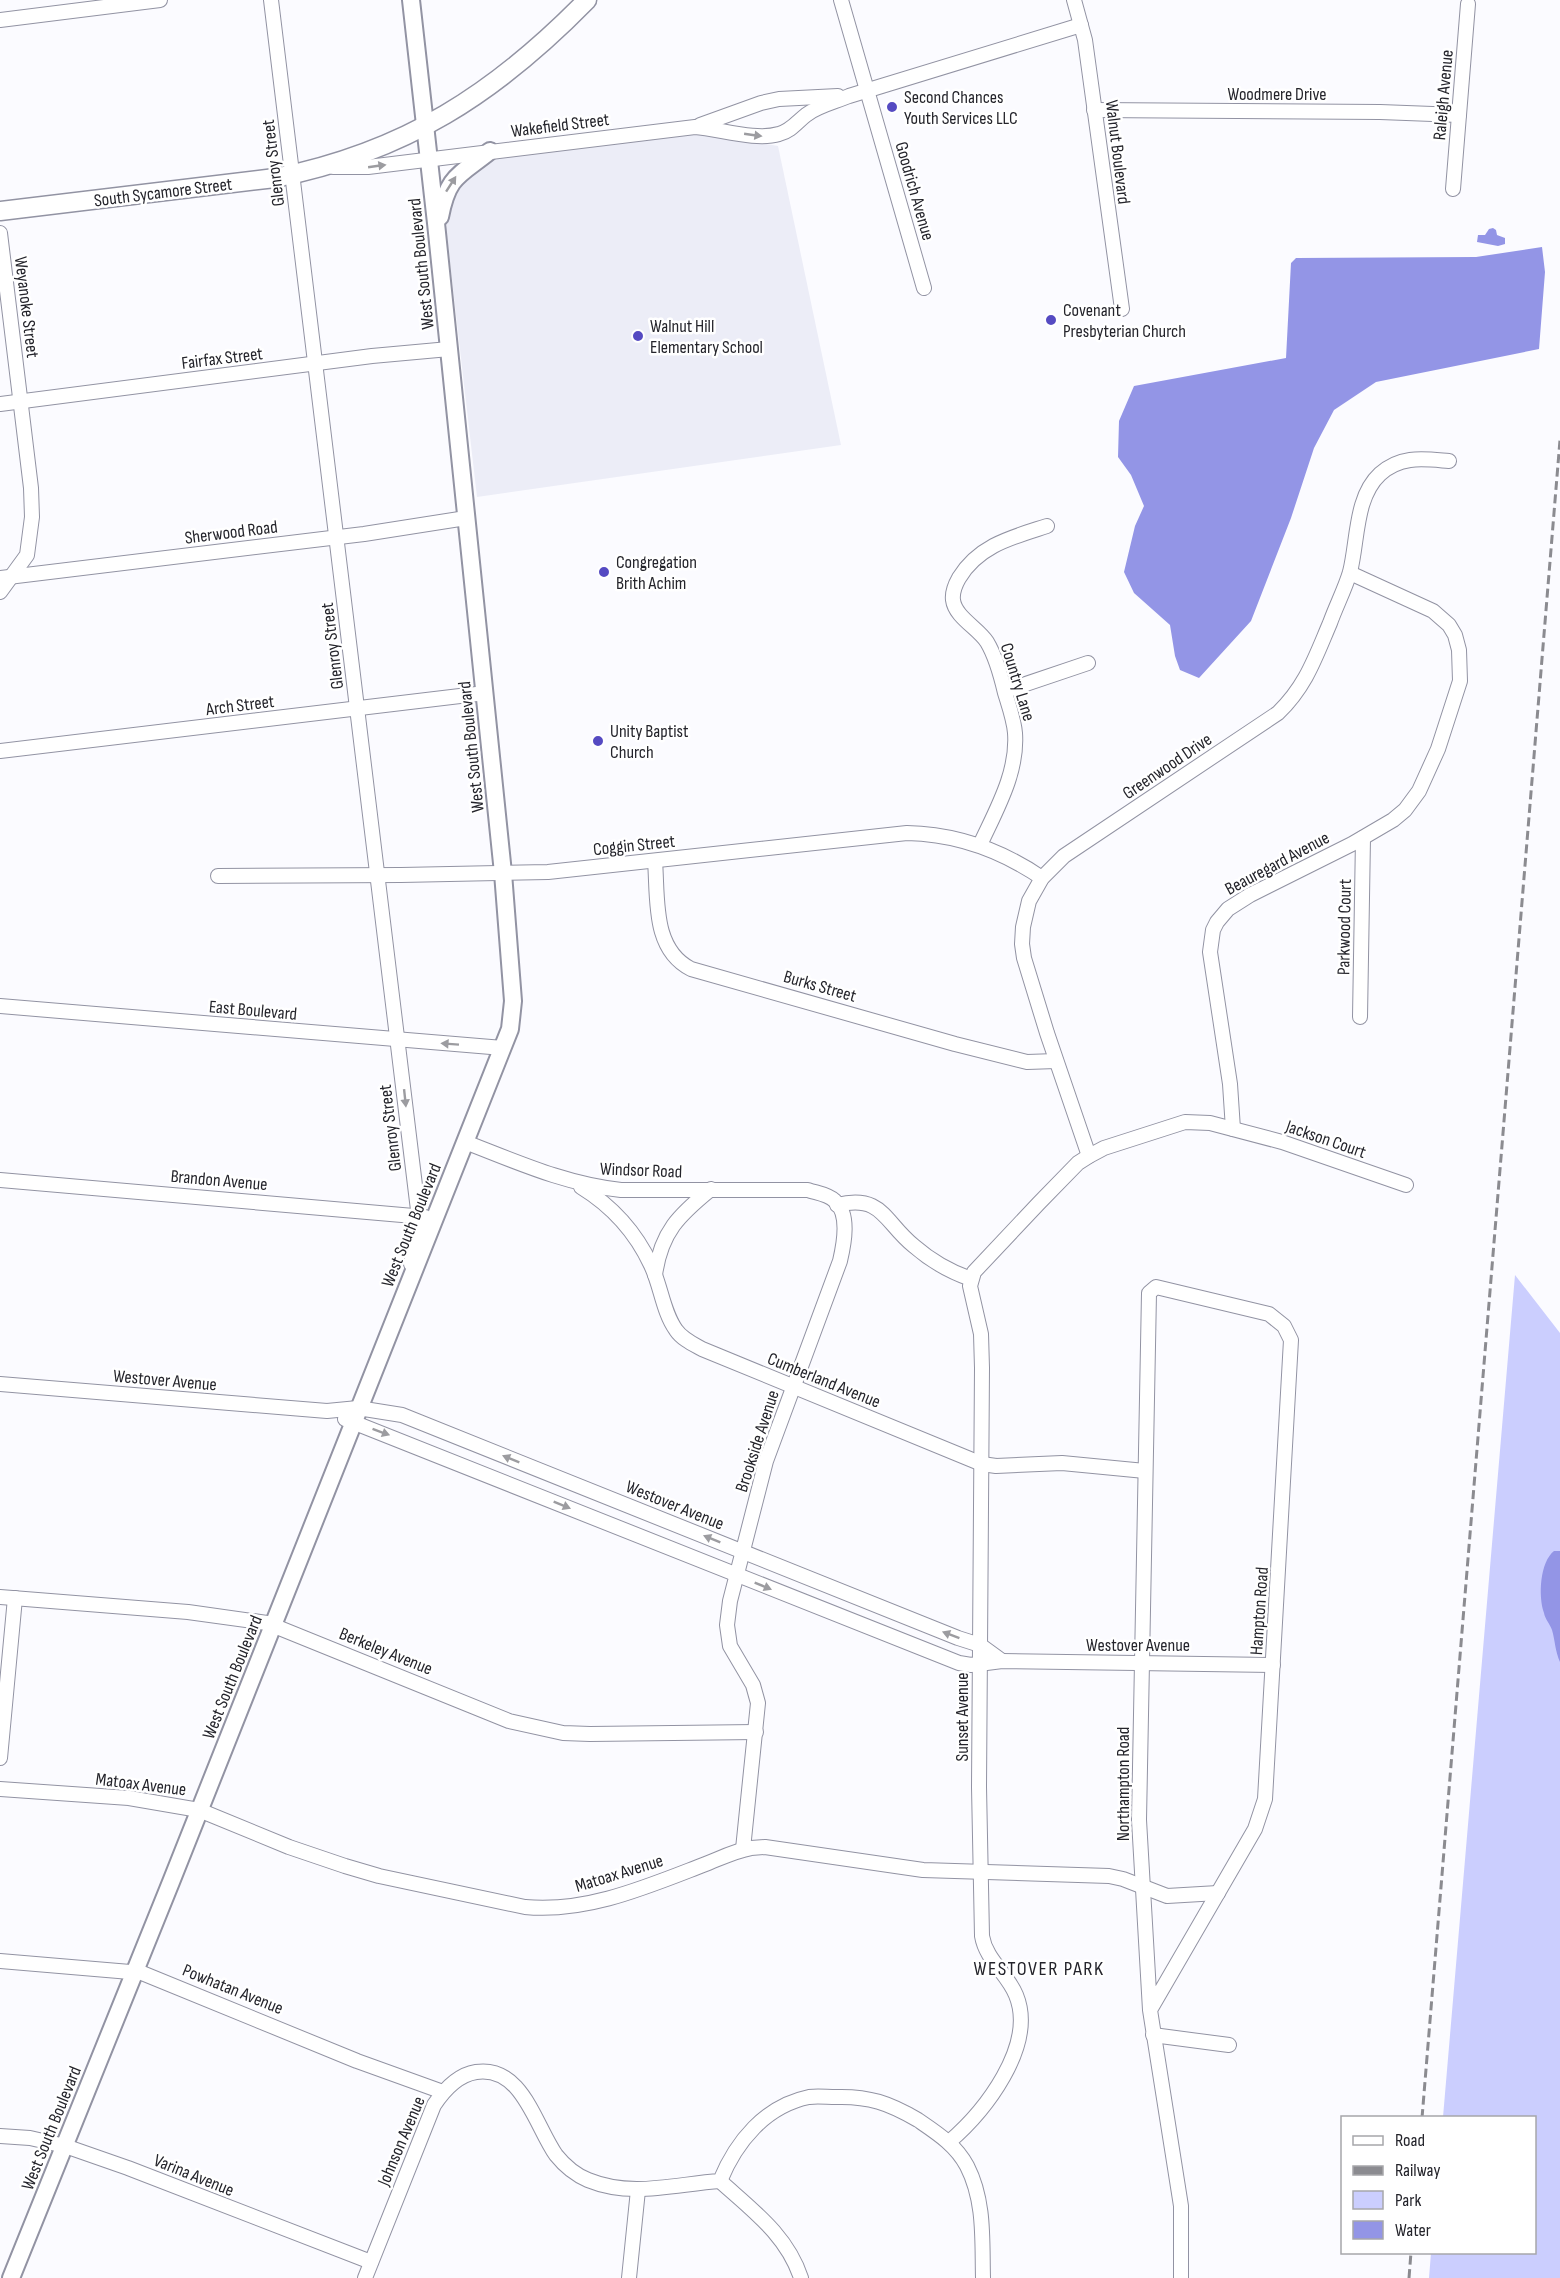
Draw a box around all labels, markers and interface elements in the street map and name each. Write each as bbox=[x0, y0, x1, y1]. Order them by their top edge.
street label: Raleigh Avenue bbox=[1429, 49, 1458, 141]
street label: Woodmere Drive bbox=[1227, 84, 1327, 105]
place label: Second Chances Youth Services LLC bbox=[904, 87, 1018, 129]
street label: Walnut Boulevard bbox=[1101, 99, 1134, 205]
marker: Second Chances Youth Services LLC bbox=[885, 100, 899, 114]
street label: Wakefield Street bbox=[510, 109, 611, 142]
street label: Glenroy Street bbox=[258, 118, 289, 208]
one-way arrow bbox=[743, 131, 762, 140]
street label: Goodrich Avenue bbox=[890, 139, 939, 243]
one-way arrow bbox=[368, 161, 387, 170]
street label: South Sycamore Street bbox=[93, 174, 234, 211]
one-way arrow bbox=[446, 176, 457, 192]
street label: West South Boulevard bbox=[404, 197, 439, 331]
street label: Weyanoke Street bbox=[10, 255, 43, 359]
place label: Covenant Presbyterian Church bbox=[1063, 300, 1186, 342]
marker: Covenant Presbyterian Church bbox=[1044, 313, 1058, 327]
place label: Walnut Hill Elementary School bbox=[650, 316, 763, 358]
marker: Walnut Hill Elementary School bbox=[631, 329, 645, 343]
street label: Fairfax Street bbox=[180, 343, 264, 374]
street label: Sherwood Road bbox=[183, 516, 279, 549]
place label: Congregation Brith Achim bbox=[616, 552, 697, 594]
marker: Congregation Brith Achim bbox=[597, 565, 611, 579]
street label: Glenroy Street bbox=[317, 601, 348, 691]
street label: Country Lane bbox=[996, 641, 1039, 724]
street label: West South Boulevard bbox=[454, 680, 489, 814]
street label: Arch Street bbox=[204, 691, 276, 720]
place label: Unity Baptist Church bbox=[610, 721, 689, 763]
street label: Greenwood Drive bbox=[1119, 729, 1216, 804]
marker: Unity Baptist Church bbox=[591, 734, 605, 748]
street label: Beauregard Avenue bbox=[1222, 827, 1333, 900]
street label: Coggin Street bbox=[592, 831, 677, 860]
street label: Parkwood Court bbox=[1333, 878, 1356, 975]
street label: Burks Street bbox=[781, 966, 859, 1007]
street label: East Boulevard bbox=[208, 996, 298, 1025]
one-way arrow bbox=[441, 1039, 460, 1049]
street label: Glenroy Street bbox=[375, 1083, 406, 1173]
one-way arrow bbox=[400, 1089, 410, 1108]
street label: Jackson Court bbox=[1282, 1116, 1369, 1163]
street label: Windsor Road bbox=[600, 1159, 682, 1182]
street label: West South Boulevard bbox=[377, 1160, 446, 1290]
street label: Brandon Avenue bbox=[170, 1166, 268, 1195]
street label: Cumberland Avenue bbox=[764, 1348, 883, 1413]
street label: Westover Avenue bbox=[112, 1366, 218, 1395]
street label: Brookside Avenue bbox=[731, 1388, 784, 1495]
one-way arrow bbox=[373, 1428, 391, 1438]
one-way arrow bbox=[502, 1453, 520, 1463]
street label: Westover Avenue bbox=[623, 1476, 727, 1535]
one-way arrow bbox=[554, 1500, 572, 1510]
one-way arrow bbox=[702, 1534, 720, 1544]
street label: Hampton Road bbox=[1246, 1566, 1273, 1656]
one-way arrow bbox=[754, 1581, 772, 1591]
street label: West South Boulevard bbox=[198, 1612, 267, 1742]
street label: Berkeley Avenue bbox=[336, 1623, 435, 1680]
one-way arrow bbox=[942, 1630, 960, 1640]
street label: Westover Avenue bbox=[1086, 1635, 1190, 1656]
street label: Sunset Avenue bbox=[952, 1673, 973, 1761]
street label: Northampton Road bbox=[1113, 1727, 1134, 1841]
street label: Matoax Avenue bbox=[95, 1769, 187, 1800]
street label: Matoax Avenue bbox=[573, 1850, 666, 1897]
district label: WESTOVER PARK bbox=[973, 1957, 1105, 1981]
street label: Powhatan Avenue bbox=[179, 1960, 286, 2019]
street label: West South Boulevard bbox=[17, 2063, 86, 2193]
street label: Johnson Avenue bbox=[373, 2093, 430, 2190]
legend bbox=[1341, 2116, 1536, 2254]
text: Road bbox=[1395, 2130, 1425, 2151]
street label: Varina Avenue bbox=[151, 2150, 237, 2201]
text: Railway bbox=[1395, 2160, 1440, 2181]
text: Park bbox=[1395, 2190, 1421, 2211]
text: Water bbox=[1395, 2220, 1431, 2241]

